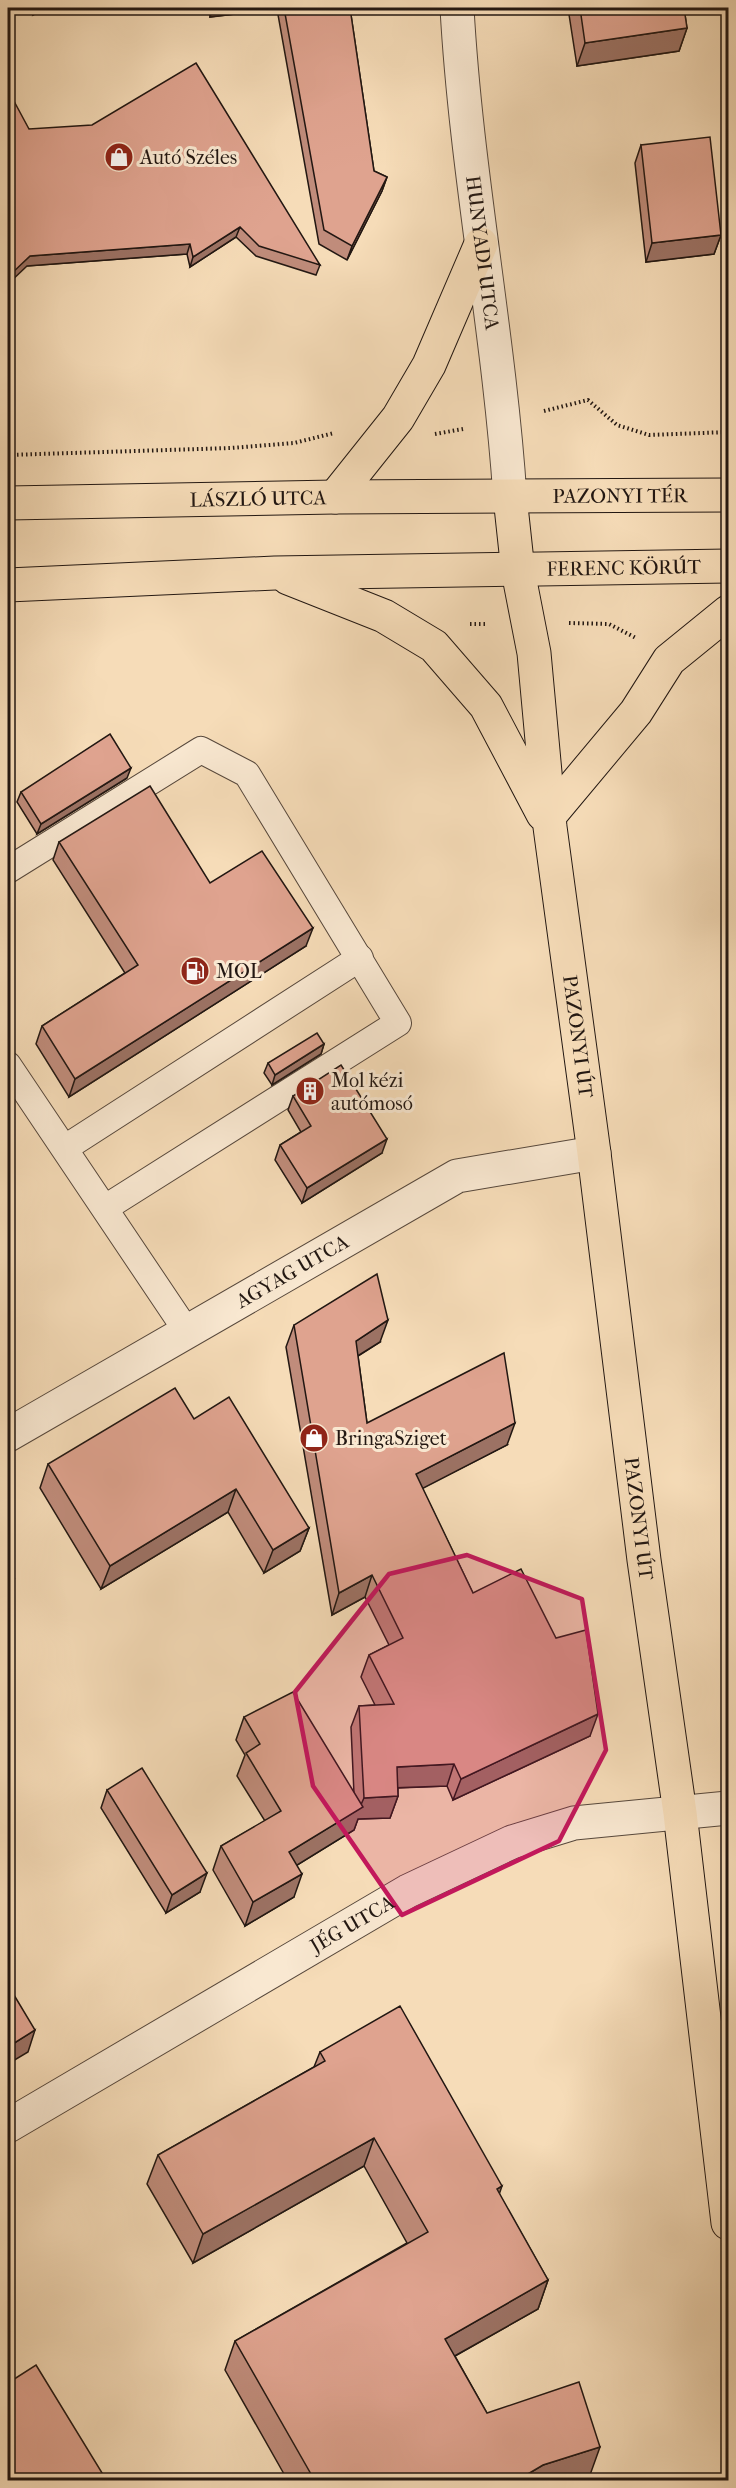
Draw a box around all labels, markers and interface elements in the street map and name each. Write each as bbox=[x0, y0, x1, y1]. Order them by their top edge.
shop icon: Autó Széles bbox=[103, 141, 135, 173]
place label: Autó Széles bbox=[139, 146, 237, 169]
street label: HUNYADI UTCA bbox=[461, 174, 504, 332]
street label: PAZONYI TÉR bbox=[552, 483, 689, 508]
street label: LÁSZLÓ UTCA bbox=[189, 485, 328, 512]
street label: FERENC KÖRÚT bbox=[546, 555, 702, 581]
fuel station icon: MOL bbox=[179, 955, 211, 987]
place label: MOL bbox=[216, 960, 262, 983]
street label: PAZONYI ÚT bbox=[558, 974, 598, 1100]
place label: Mol kézi autómosó bbox=[331, 1069, 413, 1115]
building icon: Mol kézi autómosó bbox=[294, 1075, 326, 1107]
street label: AGYAG UTCA bbox=[231, 1230, 354, 1314]
shop icon: BringaSziget bbox=[298, 1422, 330, 1454]
place label: BringaSziget bbox=[335, 1427, 447, 1450]
street label: PAZONYI ÚT bbox=[619, 1456, 658, 1582]
street label: JÉG UTCA bbox=[304, 1890, 399, 1959]

